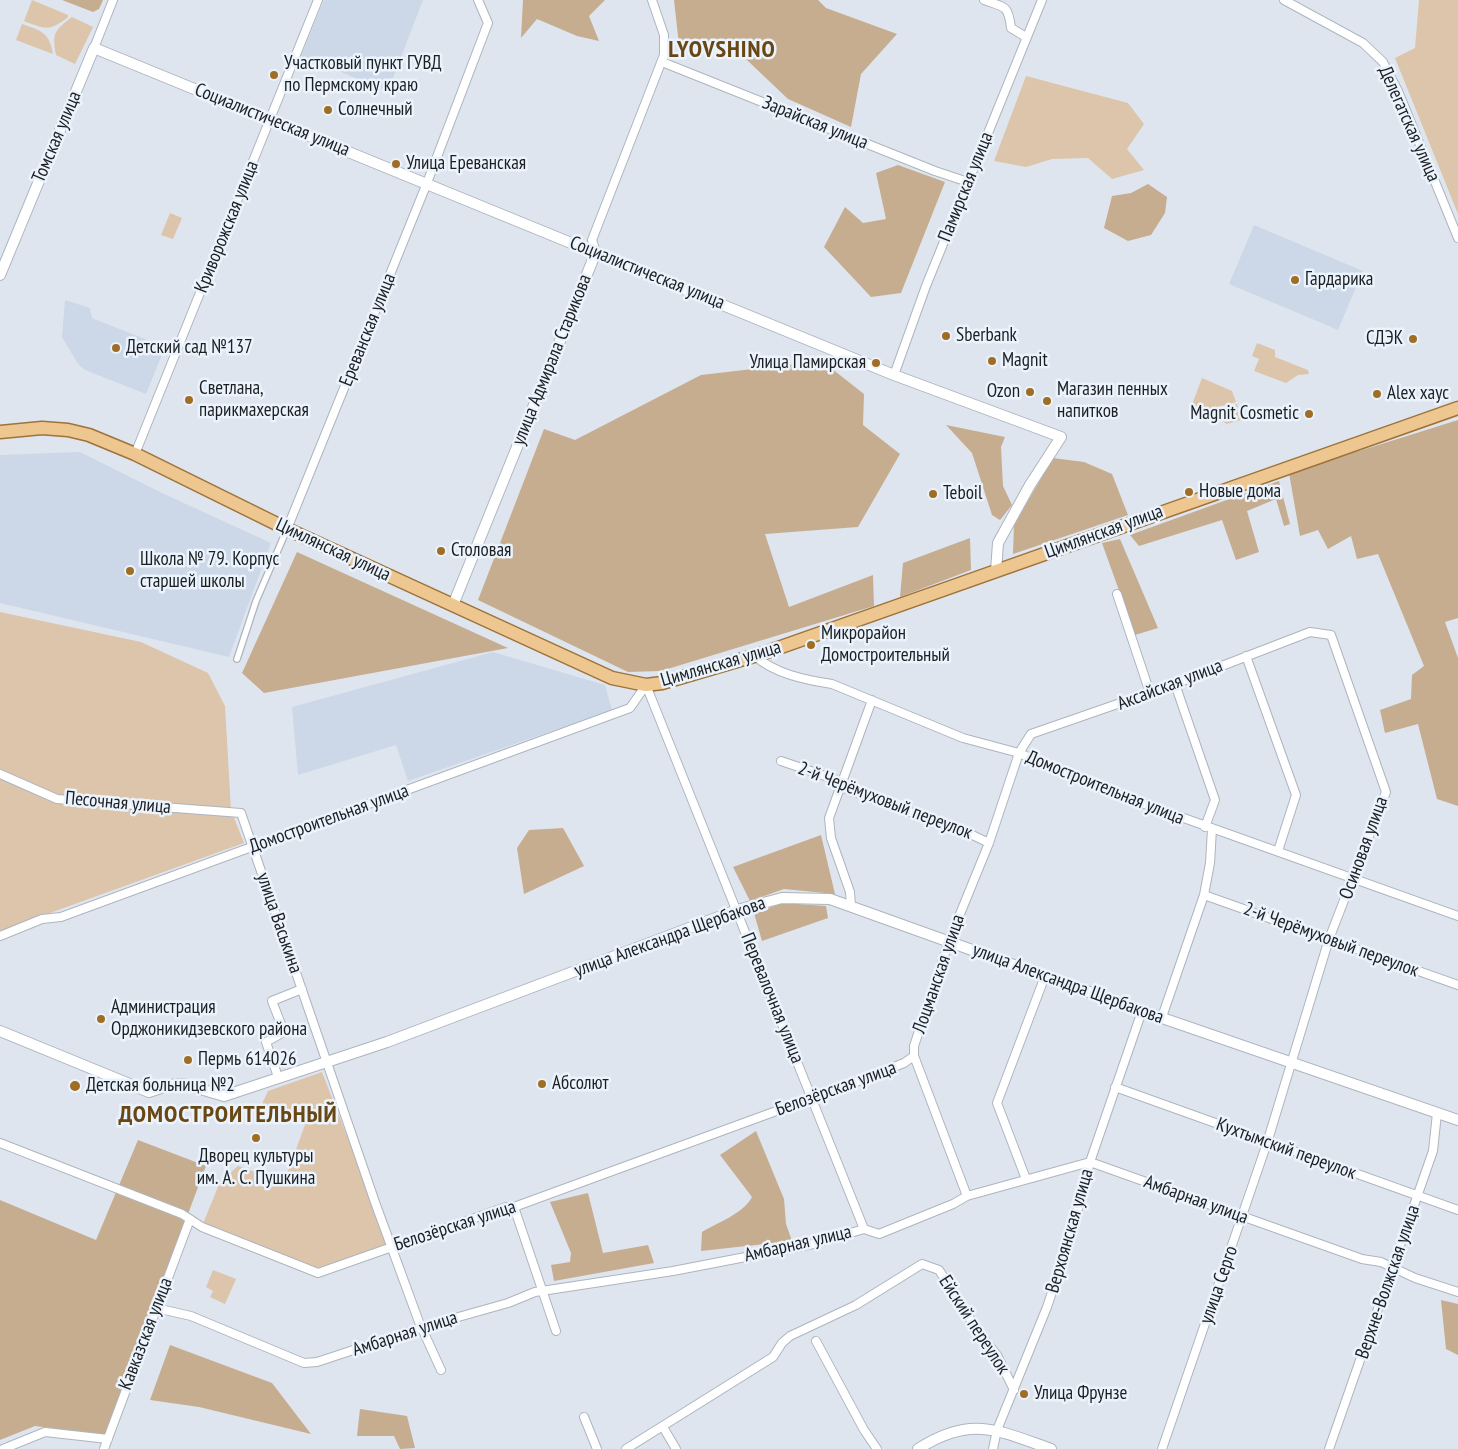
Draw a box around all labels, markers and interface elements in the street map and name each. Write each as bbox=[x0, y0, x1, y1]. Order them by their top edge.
district label: LYOVSHINO bbox=[667, 36, 777, 64]
place label: Участковый пункт ГУВД по Пермскому краю bbox=[284, 53, 442, 97]
street label: Делегатская улица bbox=[1373, 63, 1445, 185]
marker: Участковый пункт ГУВД по Пермскому краю bbox=[268, 69, 280, 81]
street label: Социалистическая улица bbox=[191, 79, 353, 161]
street label: Томская улица bbox=[28, 88, 86, 186]
street label: Зарайская улица bbox=[759, 91, 871, 155]
place label: Солнечный bbox=[338, 99, 413, 121]
marker: Солнечный bbox=[322, 104, 334, 116]
street label: Памирская улица bbox=[934, 129, 998, 245]
place label: Улица Ереванская bbox=[406, 153, 526, 175]
street label: Криворожская улица bbox=[190, 158, 264, 296]
marker: Улица Ереванская bbox=[390, 158, 402, 170]
street label: Социалистическая улица bbox=[566, 232, 728, 314]
place label: Гардарика bbox=[1305, 269, 1373, 291]
street label: Ереванская улица bbox=[335, 270, 401, 390]
street label: улица Адмирала Старикова bbox=[507, 271, 597, 449]
marker: Гардарика bbox=[1289, 274, 1301, 286]
place label: Sberbank bbox=[956, 325, 1017, 347]
place label: СДЭК bbox=[1366, 328, 1403, 350]
marker: Sberbank bbox=[940, 330, 952, 342]
marker: СДЭК bbox=[1407, 333, 1419, 345]
place label: Детский сад №137 bbox=[126, 337, 253, 359]
marker: Детский сад №137 bbox=[110, 342, 122, 354]
place label: Magnit bbox=[1002, 350, 1048, 372]
place label: Улица Памирская bbox=[750, 352, 866, 374]
marker: Magnit bbox=[986, 355, 998, 367]
marker: Улица Памирская bbox=[870, 357, 882, 369]
place label: Светлана, парикмахерская bbox=[199, 378, 309, 422]
place label: Магазин пенных напитков bbox=[1057, 379, 1168, 423]
place label: Ozon bbox=[987, 381, 1020, 403]
place label: Alex хаус bbox=[1387, 383, 1449, 405]
marker: Ozon bbox=[1024, 386, 1036, 398]
marker: Alex хаус bbox=[1371, 388, 1383, 400]
marker: Светлана, парикмахерская bbox=[183, 394, 195, 406]
marker: Магазин пенных напитков bbox=[1041, 395, 1053, 407]
place label: Magnit Cosmetic bbox=[1190, 403, 1299, 425]
marker: Magnit Cosmetic bbox=[1303, 408, 1315, 420]
place label: Новые дома bbox=[1199, 481, 1281, 503]
place label: Teboil bbox=[943, 483, 982, 505]
marker: Новые дома bbox=[1183, 486, 1195, 498]
marker: Teboil bbox=[927, 488, 939, 500]
street label: Цимлянская улица bbox=[1042, 500, 1166, 564]
street label: Цимлянская улица bbox=[272, 513, 394, 587]
place label: Столовая bbox=[451, 540, 511, 562]
marker: Столовая bbox=[435, 545, 447, 557]
place label: Школа № 79. Корпус старшей школы bbox=[140, 549, 279, 593]
marker: Школа № 79. Корпус старшей школы bbox=[124, 565, 136, 577]
place label: Микрорайон Домостроительный bbox=[821, 623, 950, 667]
street label: Цимлянская улица bbox=[658, 636, 784, 692]
marker: Микрорайон Домостроительный bbox=[805, 639, 817, 651]
street label: Аксайская улица bbox=[1114, 654, 1226, 716]
street label: Домостроительная улица bbox=[1023, 746, 1187, 830]
street label: 2-й Черёмуховый переулок bbox=[795, 757, 975, 845]
street label: Домостроительная улица bbox=[246, 780, 412, 858]
street label: Песочная улица bbox=[64, 787, 172, 819]
street label: Осиновая улица bbox=[1335, 794, 1393, 902]
street label: улица Васькина bbox=[251, 870, 307, 976]
street label: улица Александра Щербакова bbox=[571, 892, 769, 982]
street label: 2-й Черёмуховый переулок bbox=[1240, 898, 1422, 982]
street label: Лоцманская улица bbox=[908, 912, 970, 1036]
street label: Перевалочная улица bbox=[735, 929, 809, 1067]
street label: улица Александра Щербакова bbox=[969, 939, 1167, 1029]
place label: Администрация Орджоникидзевского района bbox=[111, 997, 307, 1041]
marker: Администрация Орджоникидзевского района bbox=[95, 1013, 107, 1025]
place label: Пермь 614026 bbox=[198, 1049, 297, 1071]
marker: Пермь 614026 bbox=[182, 1054, 194, 1066]
street label: Белозёрская улица bbox=[773, 1057, 899, 1121]
place label: Абсолют bbox=[552, 1073, 608, 1095]
place label: Детская больница №2 bbox=[86, 1075, 235, 1097]
marker: Абсолют bbox=[536, 1078, 548, 1090]
marker: Детская больница №2 bbox=[68, 1079, 82, 1093]
district label: ДОМОСТРОИТЕЛЬНЫЙ bbox=[116, 1101, 340, 1129]
street label: Кухтымский переулок bbox=[1213, 1113, 1359, 1185]
marker: Дворец культуры им. А. С. Пушкина bbox=[250, 1132, 262, 1144]
place label: Дворец культуры им. А. С. Пушкина bbox=[197, 1146, 315, 1190]
street label: Верхоянская улица bbox=[1041, 1166, 1099, 1296]
street label: Амбарная улица bbox=[1141, 1171, 1251, 1229]
street label: Белозёрская улица bbox=[391, 1196, 519, 1256]
street label: Верхне-Волжская улица bbox=[1351, 1202, 1425, 1362]
street label: Амбарная улица bbox=[742, 1221, 854, 1267]
street label: улица Серго bbox=[1195, 1243, 1243, 1327]
street label: Ейский переулок bbox=[934, 1271, 1014, 1379]
street label: Кавказская улица bbox=[114, 1275, 178, 1393]
street label: Амбарная улица bbox=[350, 1306, 460, 1362]
place label: Улица Фрунзе bbox=[1034, 1383, 1127, 1405]
marker: Улица Фрунзе bbox=[1018, 1388, 1030, 1400]

